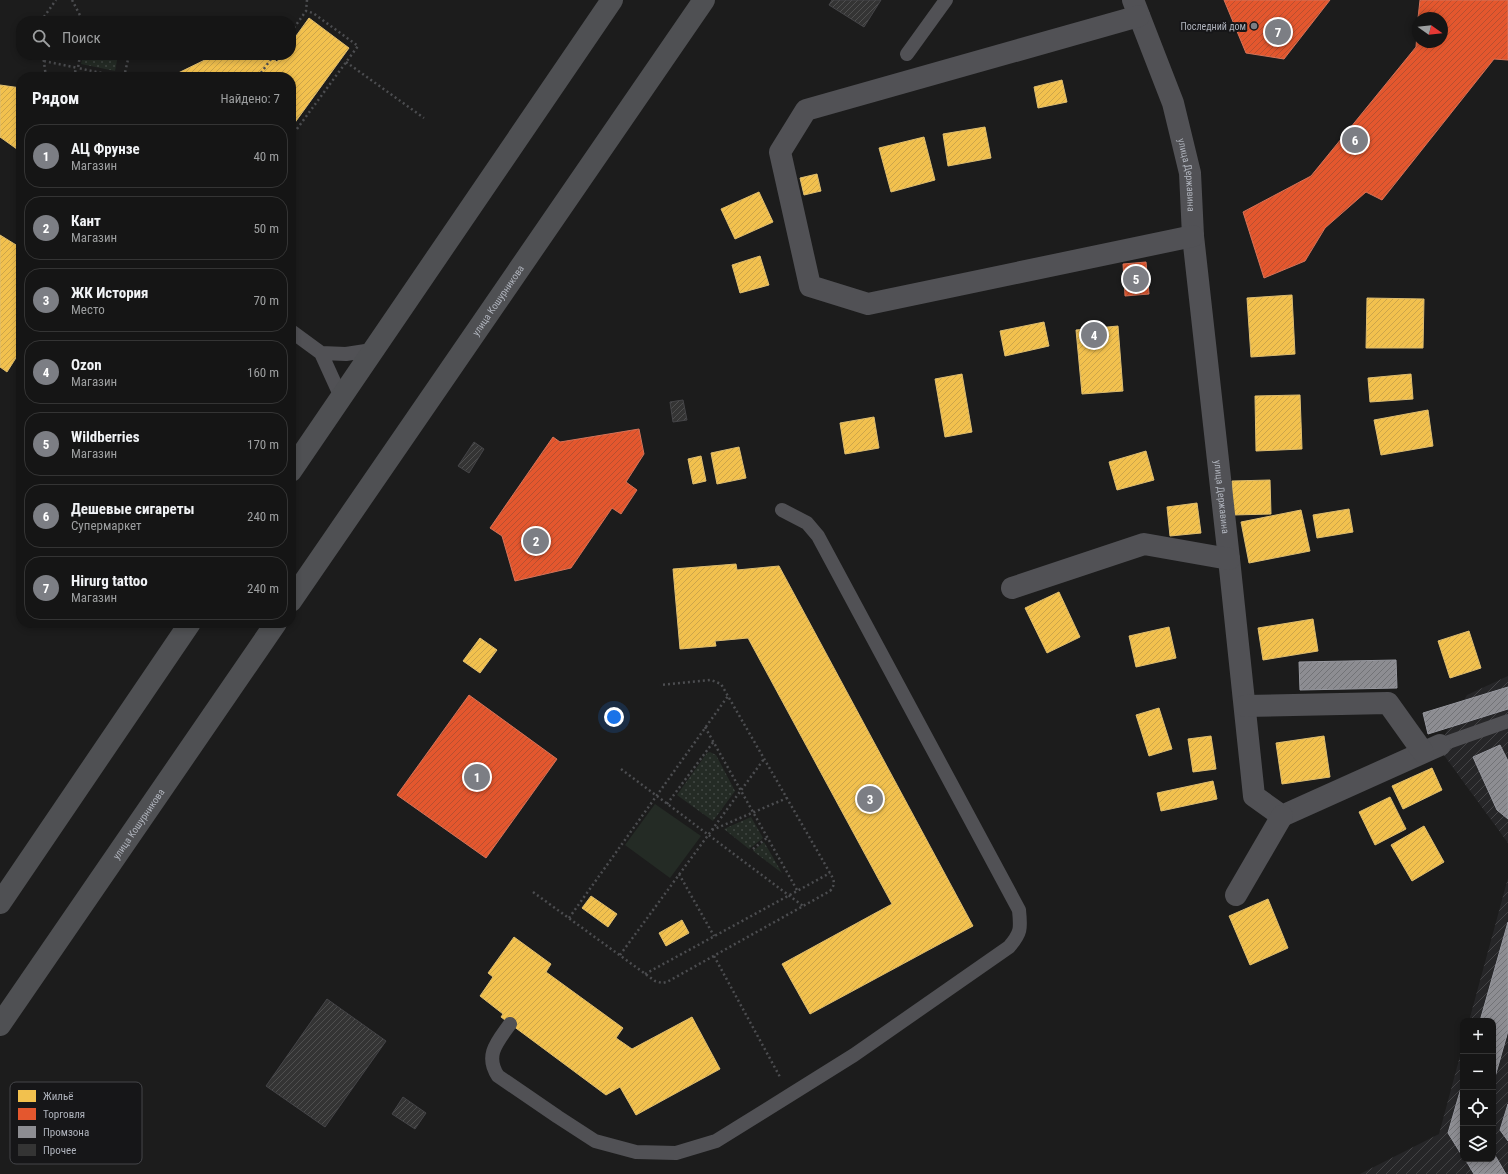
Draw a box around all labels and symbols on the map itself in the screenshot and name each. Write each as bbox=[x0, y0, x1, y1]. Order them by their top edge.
north arrow bbox=[1412, 12, 1448, 48]
pin: 7 bbox=[1265, 17, 1291, 47]
place label: Последний дом bbox=[1181, 21, 1246, 32]
marker: Последний дом bbox=[1249, 21, 1259, 31]
pin: 6 bbox=[1342, 125, 1368, 155]
street label: улица Державина bbox=[1176, 137, 1197, 212]
street label: улица Кошурникова bbox=[470, 263, 526, 338]
pin: 5 bbox=[1123, 264, 1149, 294]
pin: 4 bbox=[1081, 320, 1107, 350]
street label: улица Державина bbox=[1212, 459, 1231, 534]
pin: 2 bbox=[523, 526, 549, 556]
your location bbox=[604, 707, 624, 727]
pin: 1 bbox=[464, 762, 490, 792]
pin: 3 bbox=[857, 784, 883, 814]
street label: улица Кошурникова bbox=[111, 787, 167, 861]
legend bbox=[10, 1082, 142, 1164]
text: Жильё bbox=[43, 1090, 73, 1103]
text: Торговля bbox=[43, 1108, 85, 1121]
text: Промзона bbox=[43, 1126, 89, 1139]
text: Прочее bbox=[43, 1144, 76, 1157]

